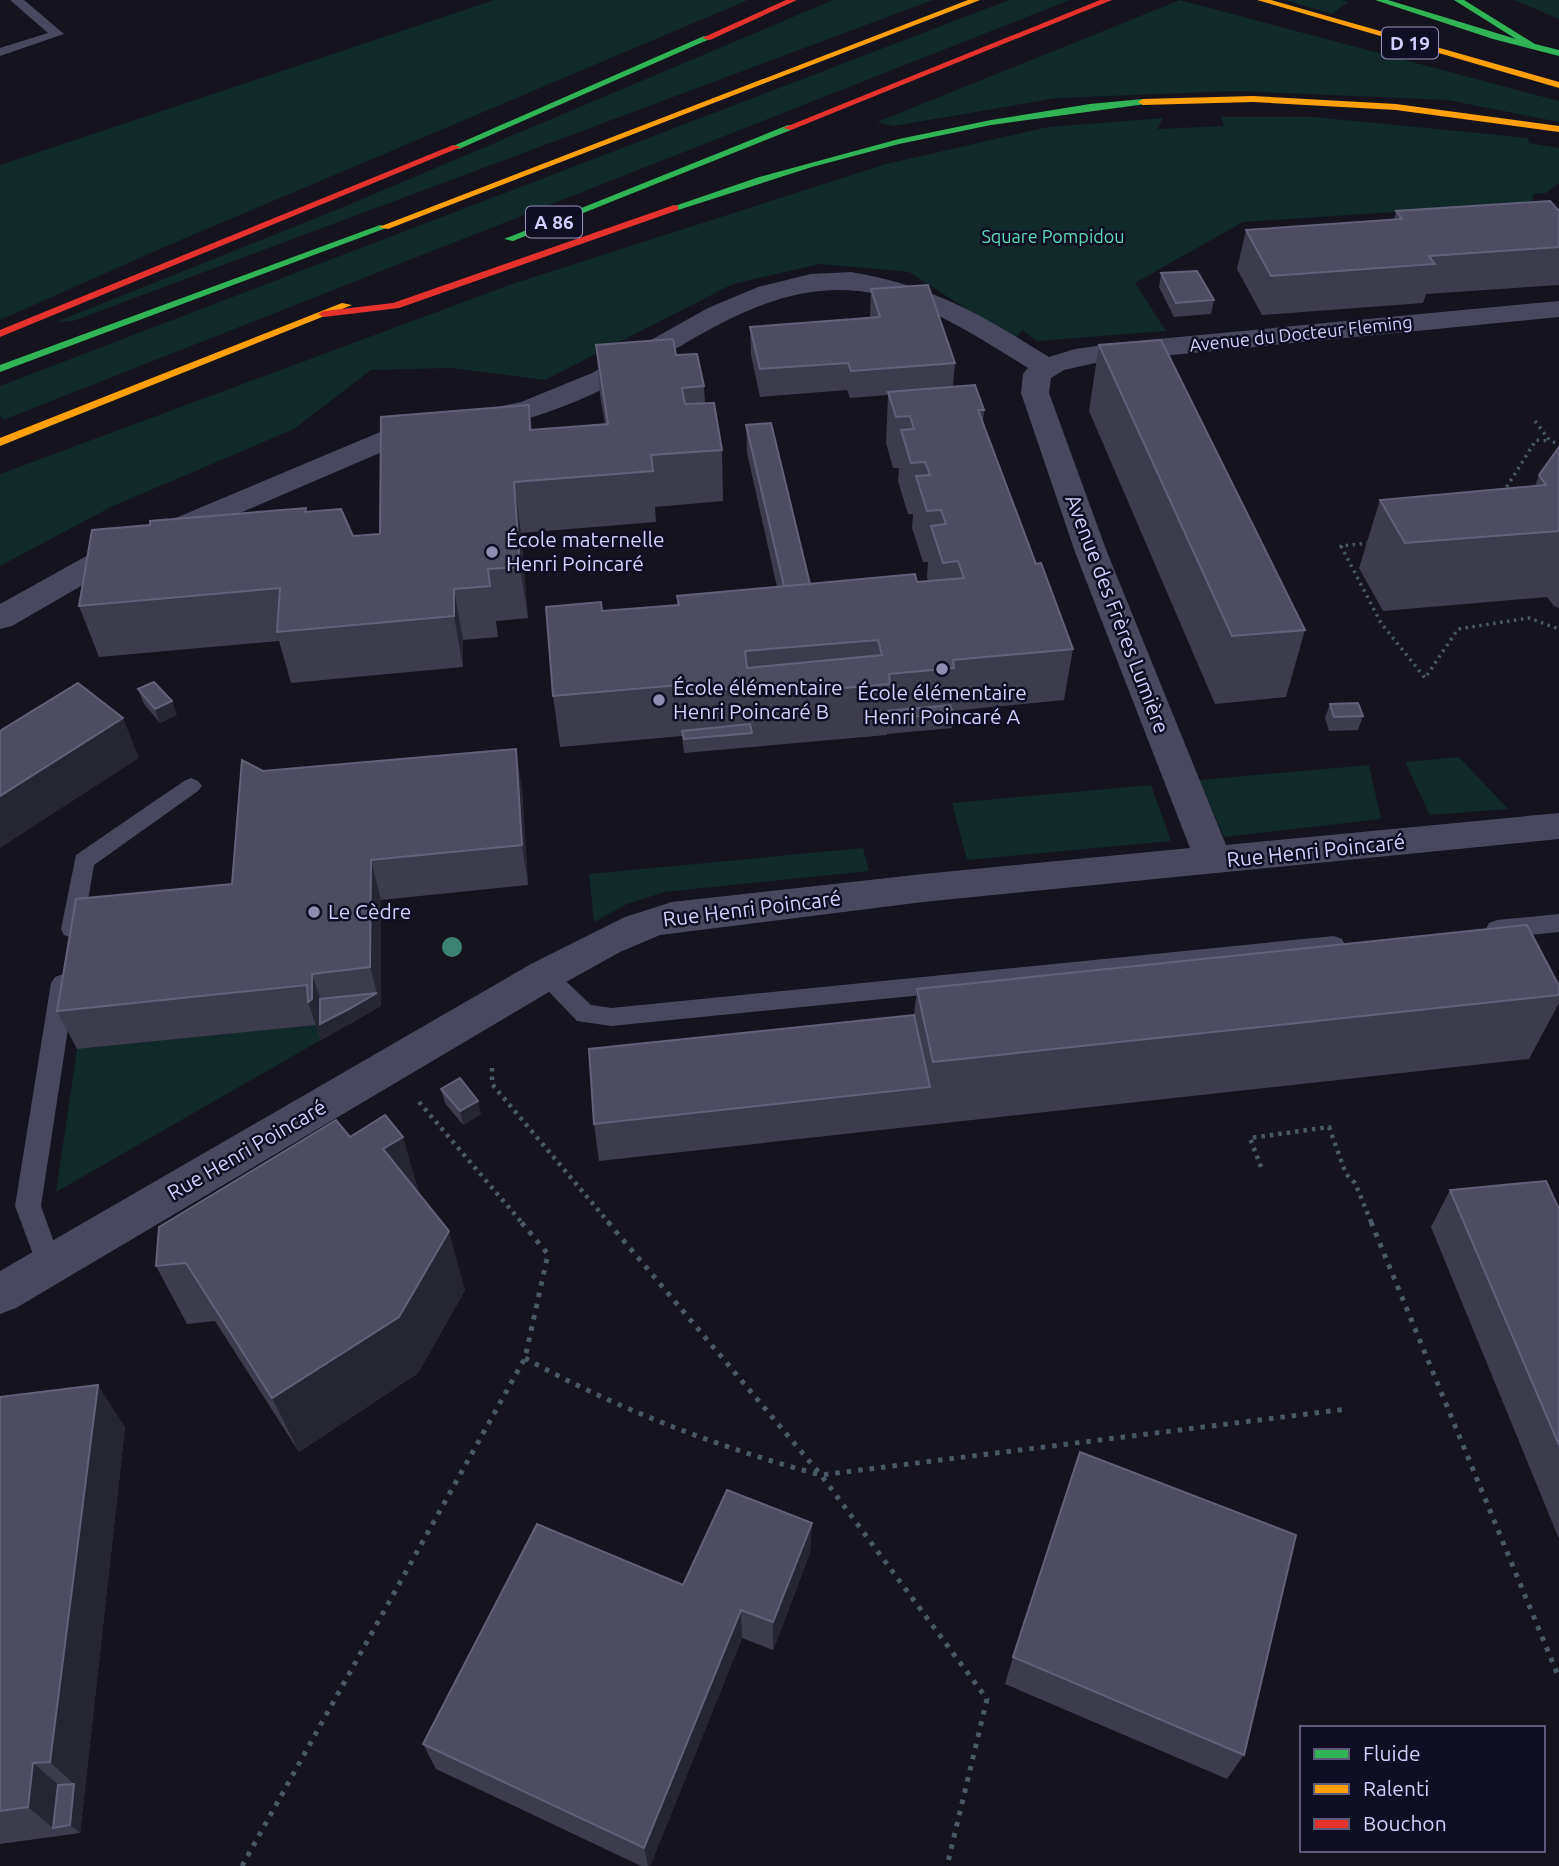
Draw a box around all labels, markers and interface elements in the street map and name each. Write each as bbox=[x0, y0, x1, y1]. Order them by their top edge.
road number: D 19 bbox=[1382, 28, 1438, 58]
road number: A 86 bbox=[526, 206, 582, 238]
park label: Square Pompidou bbox=[981, 226, 1125, 246]
street label: Avenue du Docteur Fleming bbox=[1188, 311, 1413, 355]
street label: Avenue des Frères Lumière bbox=[1061, 491, 1175, 737]
place label: École maternelle Henri Poincaré bbox=[506, 527, 665, 575]
marker: École maternelle Henri Poincaré bbox=[484, 544, 500, 560]
marker: École élémentaire Henri Poincaré A bbox=[934, 661, 950, 677]
place label: École élémentaire Henri Poincaré B bbox=[673, 675, 843, 723]
place label: École élémentaire Henri Poincaré A bbox=[857, 680, 1027, 728]
marker: École élémentaire Henri Poincaré B bbox=[651, 692, 667, 708]
street label: Rue Henri Poincaré bbox=[1225, 829, 1406, 871]
street label: Rue Henri Poincaré bbox=[661, 885, 842, 931]
place label: Le Cèdre bbox=[328, 899, 411, 923]
marker: Le Cèdre bbox=[306, 904, 322, 920]
street label: Rue Henri Poincaré bbox=[163, 1094, 330, 1204]
legend bbox=[1300, 1726, 1545, 1852]
text: Fluide bbox=[1363, 1741, 1421, 1765]
text: Ralenti bbox=[1363, 1776, 1429, 1800]
text: Bouchon bbox=[1363, 1811, 1447, 1835]

